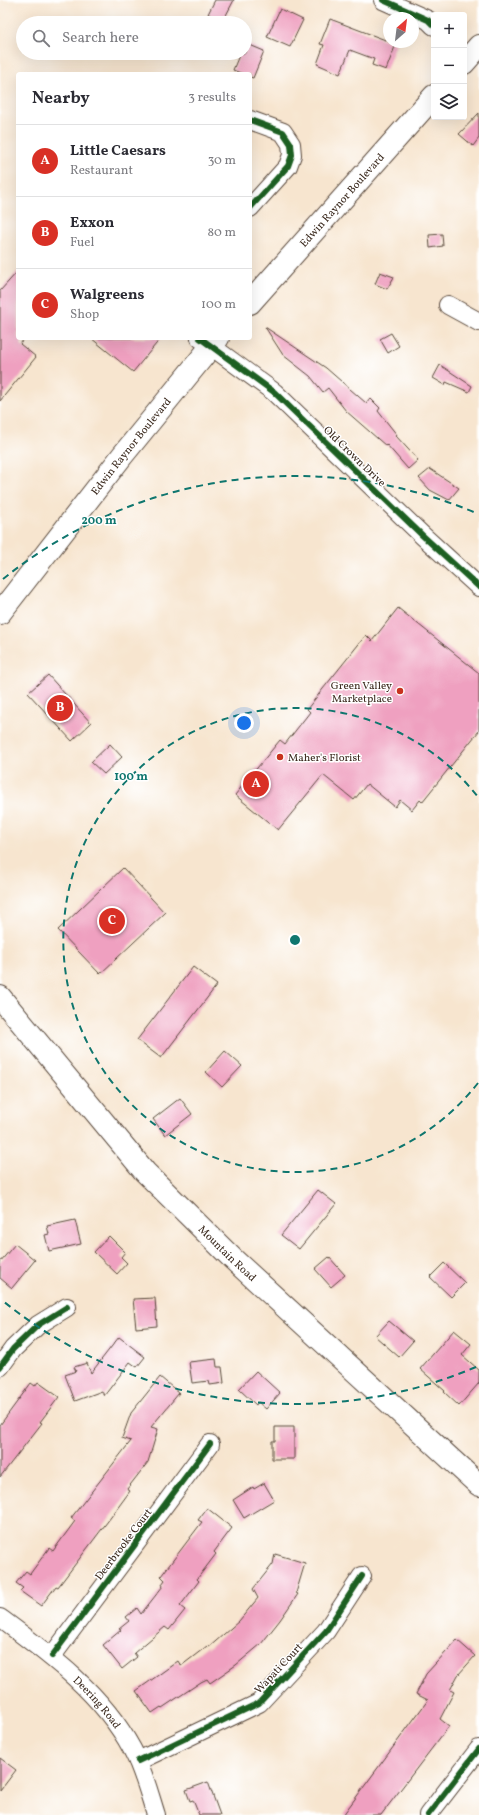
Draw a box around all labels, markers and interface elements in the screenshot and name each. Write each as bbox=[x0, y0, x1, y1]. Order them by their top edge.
north arrow bbox=[383, 12, 419, 48]
map controls bbox=[431, 12, 467, 120]
button: + bbox=[431, 12, 467, 48]
search box bbox=[16, 16, 252, 60]
icon: search bbox=[30, 27, 52, 49]
text: Search here bbox=[62, 28, 139, 49]
button: − bbox=[431, 48, 467, 84]
button: layers bbox=[431, 84, 467, 120]
text: Nearby bbox=[32, 87, 90, 110]
text: 3 results bbox=[188, 89, 236, 107]
text: Little Caesars bbox=[70, 141, 166, 162]
street label: Edwin Raynor Boulevard bbox=[297, 151, 389, 251]
text: A bbox=[40, 152, 50, 170]
text: 30 m bbox=[208, 152, 236, 170]
text: Restaurant bbox=[70, 162, 133, 180]
text: Exxon bbox=[70, 213, 114, 234]
text: B bbox=[41, 224, 49, 242]
text: 80 m bbox=[207, 224, 236, 242]
text: Fuel bbox=[70, 234, 94, 252]
text: Walgreens bbox=[70, 285, 145, 306]
text: C bbox=[41, 296, 49, 314]
text: 100 m bbox=[201, 296, 236, 314]
text: Shop bbox=[70, 306, 99, 324]
street label: Edwin Raynor Boulevard bbox=[88, 395, 175, 499]
street label: Old Crown Drive bbox=[319, 423, 388, 491]
text: 200 m bbox=[81, 513, 117, 529]
place label: Green Valley Marketplace bbox=[331, 679, 392, 707]
marker: Green Valley Marketplace bbox=[395, 686, 405, 696]
pin: B bbox=[47, 693, 73, 723]
your location bbox=[234, 713, 254, 733]
place label: Maher's Florist bbox=[288, 751, 361, 766]
marker: Maher's Florist bbox=[275, 752, 285, 762]
text: 100 m bbox=[114, 769, 148, 785]
pin: A bbox=[243, 769, 269, 799]
pin: C bbox=[99, 906, 125, 936]
centre of rings bbox=[288, 933, 302, 947]
street label: Mountain Road bbox=[194, 1223, 259, 1286]
street label: Deerbrooke Court bbox=[92, 1506, 156, 1584]
street label: Wapati Court bbox=[252, 1640, 307, 1698]
street label: Deering Road bbox=[69, 1674, 123, 1732]

